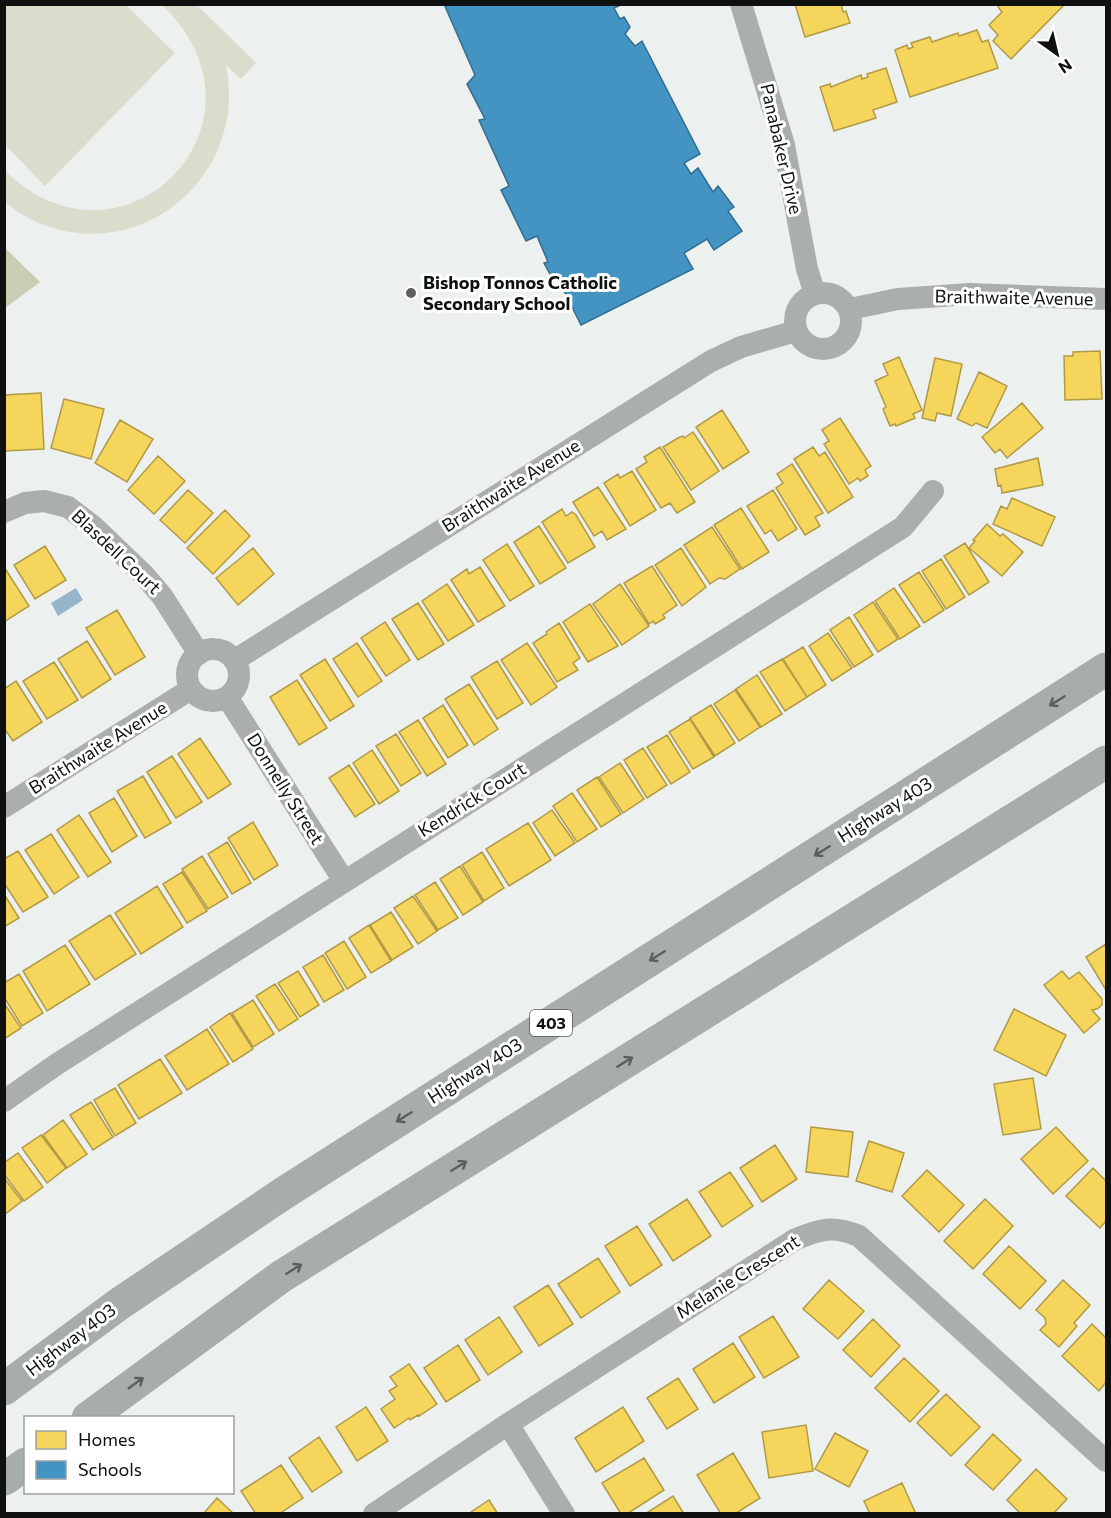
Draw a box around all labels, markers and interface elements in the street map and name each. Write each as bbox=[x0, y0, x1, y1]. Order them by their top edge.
north arrow bbox=[1027, 24, 1087, 84]
text: N bbox=[1055, 56, 1076, 78]
street label: Panabaker Drive bbox=[756, 81, 808, 216]
place label: Bishop Tonnos Catholic Secondary School bbox=[423, 271, 617, 314]
street label: Braithwaite Avenue bbox=[935, 285, 1094, 309]
marker: Bishop Tonnos Catholic Secondary School bbox=[404, 286, 418, 300]
street label: Braithwaite Avenue bbox=[437, 434, 584, 537]
street label: Blasdell Court bbox=[67, 504, 166, 598]
one-way arrow bbox=[1049, 695, 1066, 707]
street label: Braithwaite Avenue bbox=[24, 696, 171, 799]
street label: Donnelly Street bbox=[243, 729, 329, 848]
street label: Kendrick Court bbox=[413, 757, 530, 841]
street label: Highway 403 bbox=[833, 771, 936, 847]
one-way arrow bbox=[814, 845, 831, 857]
one-way arrow bbox=[649, 949, 666, 962]
road number: 403 bbox=[530, 1010, 572, 1036]
street label: Highway 403 bbox=[423, 1032, 526, 1108]
one-way arrow bbox=[616, 1056, 633, 1068]
one-way arrow bbox=[396, 1111, 413, 1123]
one-way arrow bbox=[450, 1159, 467, 1171]
street label: Melanie Crescent bbox=[672, 1229, 803, 1323]
one-way arrow bbox=[285, 1262, 302, 1274]
street label: Highway 403 bbox=[21, 1298, 120, 1380]
one-way arrow bbox=[127, 1377, 143, 1389]
legend bbox=[24, 1416, 234, 1494]
text: Homes bbox=[78, 1428, 136, 1450]
text: Schools bbox=[78, 1458, 142, 1480]

